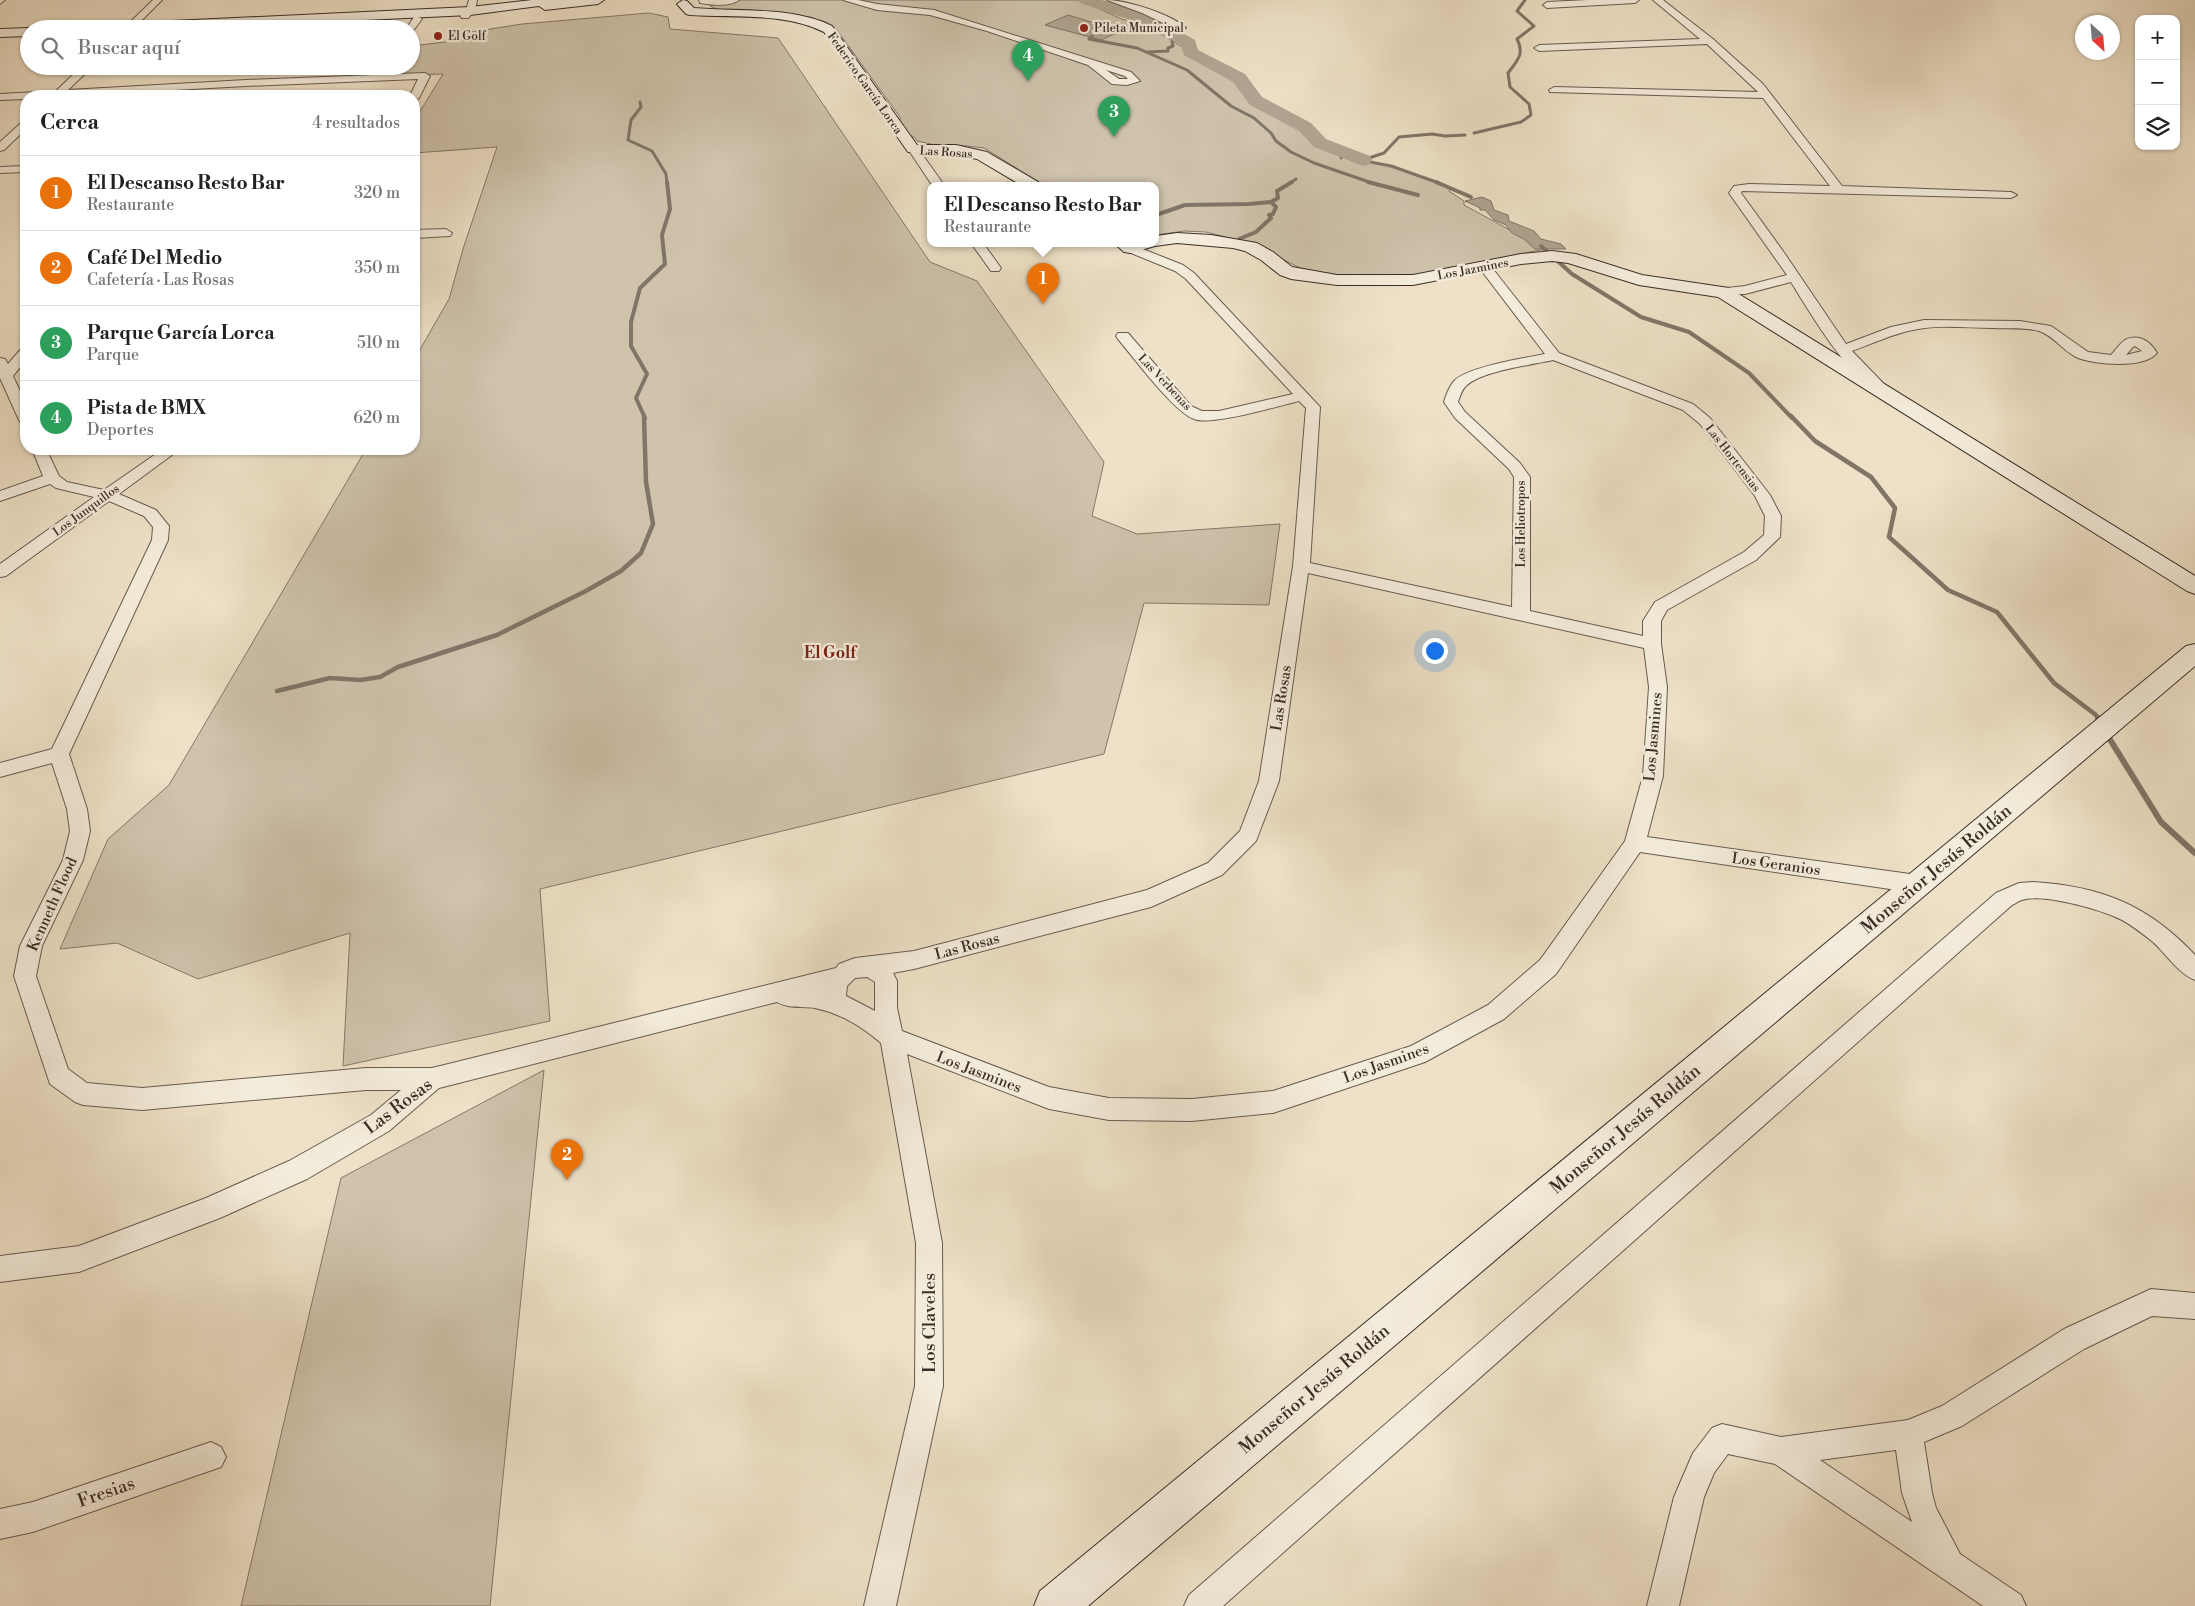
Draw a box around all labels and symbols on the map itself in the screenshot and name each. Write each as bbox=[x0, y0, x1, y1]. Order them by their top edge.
north arrow bbox=[2075, 15, 2120, 60]
place label: Pileta Municipal bbox=[1094, 21, 1184, 36]
marker: Pileta Municipal bbox=[1078, 22, 1090, 34]
place label: El Golf bbox=[448, 29, 486, 44]
street label: Federico García Lorca bbox=[824, 29, 906, 138]
marker: El Golf bbox=[432, 30, 444, 42]
pin: 4 bbox=[1012, 40, 1044, 81]
pin: 3 bbox=[1098, 96, 1130, 137]
street label: Las Rosas bbox=[919, 143, 973, 162]
street label: Los Jazmines bbox=[1436, 255, 1510, 284]
pin: 1 bbox=[1027, 263, 1059, 304]
street label: Las Verbenas bbox=[1135, 351, 1195, 414]
street label: Las Hortensias bbox=[1702, 422, 1764, 495]
street label: Los Heliotropos bbox=[1514, 480, 1529, 568]
street label: Los Junquillos bbox=[50, 481, 123, 540]
your location bbox=[1422, 638, 1448, 664]
district label: El Golf bbox=[804, 643, 858, 663]
street label: Las Rosas bbox=[1267, 664, 1296, 732]
street label: Los Jasmines bbox=[1640, 692, 1667, 783]
street label: Monseñor Jesús Roldán bbox=[1856, 799, 2017, 939]
street label: Los Geranios bbox=[1730, 849, 1822, 880]
street label: Kenneth Flood bbox=[23, 854, 82, 954]
street label: Las Rosas bbox=[933, 929, 1002, 964]
street label: Los Jasmines bbox=[1341, 1039, 1432, 1088]
street label: Los Jasmines bbox=[934, 1048, 1024, 1097]
street label: Monseñor Jesús Roldán bbox=[1545, 1059, 1706, 1199]
street label: Las Rosas bbox=[359, 1073, 437, 1140]
pin: 2 bbox=[551, 1139, 583, 1180]
street label: Los Claveles bbox=[918, 1273, 941, 1373]
street label: Monseñor Jesús Roldán bbox=[1234, 1319, 1395, 1459]
street label: Fresias bbox=[74, 1472, 138, 1513]

